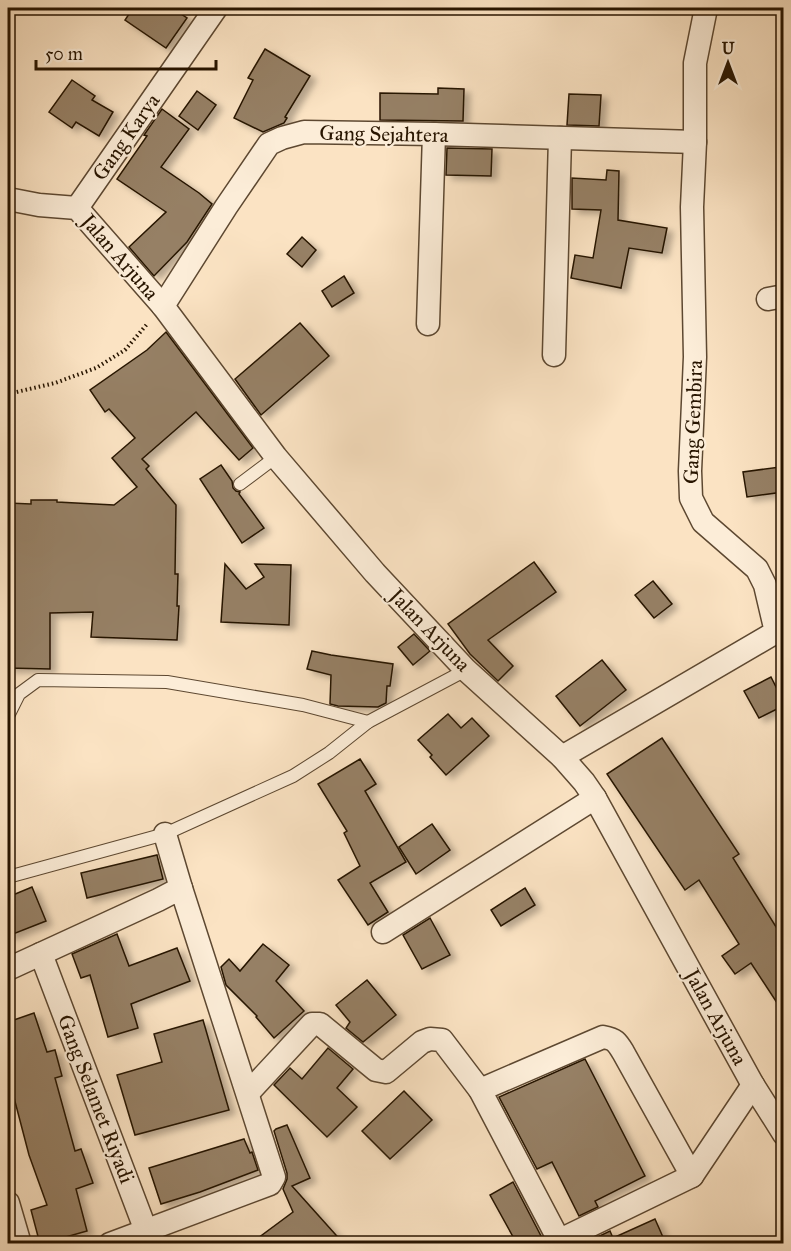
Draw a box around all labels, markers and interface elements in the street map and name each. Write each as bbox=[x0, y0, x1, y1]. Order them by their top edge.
scale bar bbox=[36, 33, 216, 71]
north arrow bbox=[698, 33, 758, 93]
text: U bbox=[722, 39, 735, 58]
text: 50 m bbox=[45, 43, 83, 65]
street label: Gang Karya bbox=[87, 88, 165, 185]
street label: Gang Sejahtera bbox=[319, 120, 449, 148]
street label: Jalan Arjuna bbox=[74, 207, 165, 306]
street label: Gang Gembira bbox=[678, 359, 708, 485]
street label: Jalan Arjuna bbox=[382, 581, 476, 677]
street label: Jalan Arjuna bbox=[678, 963, 753, 1070]
street label: Gang Selamet Riyadi bbox=[52, 1011, 140, 1187]

